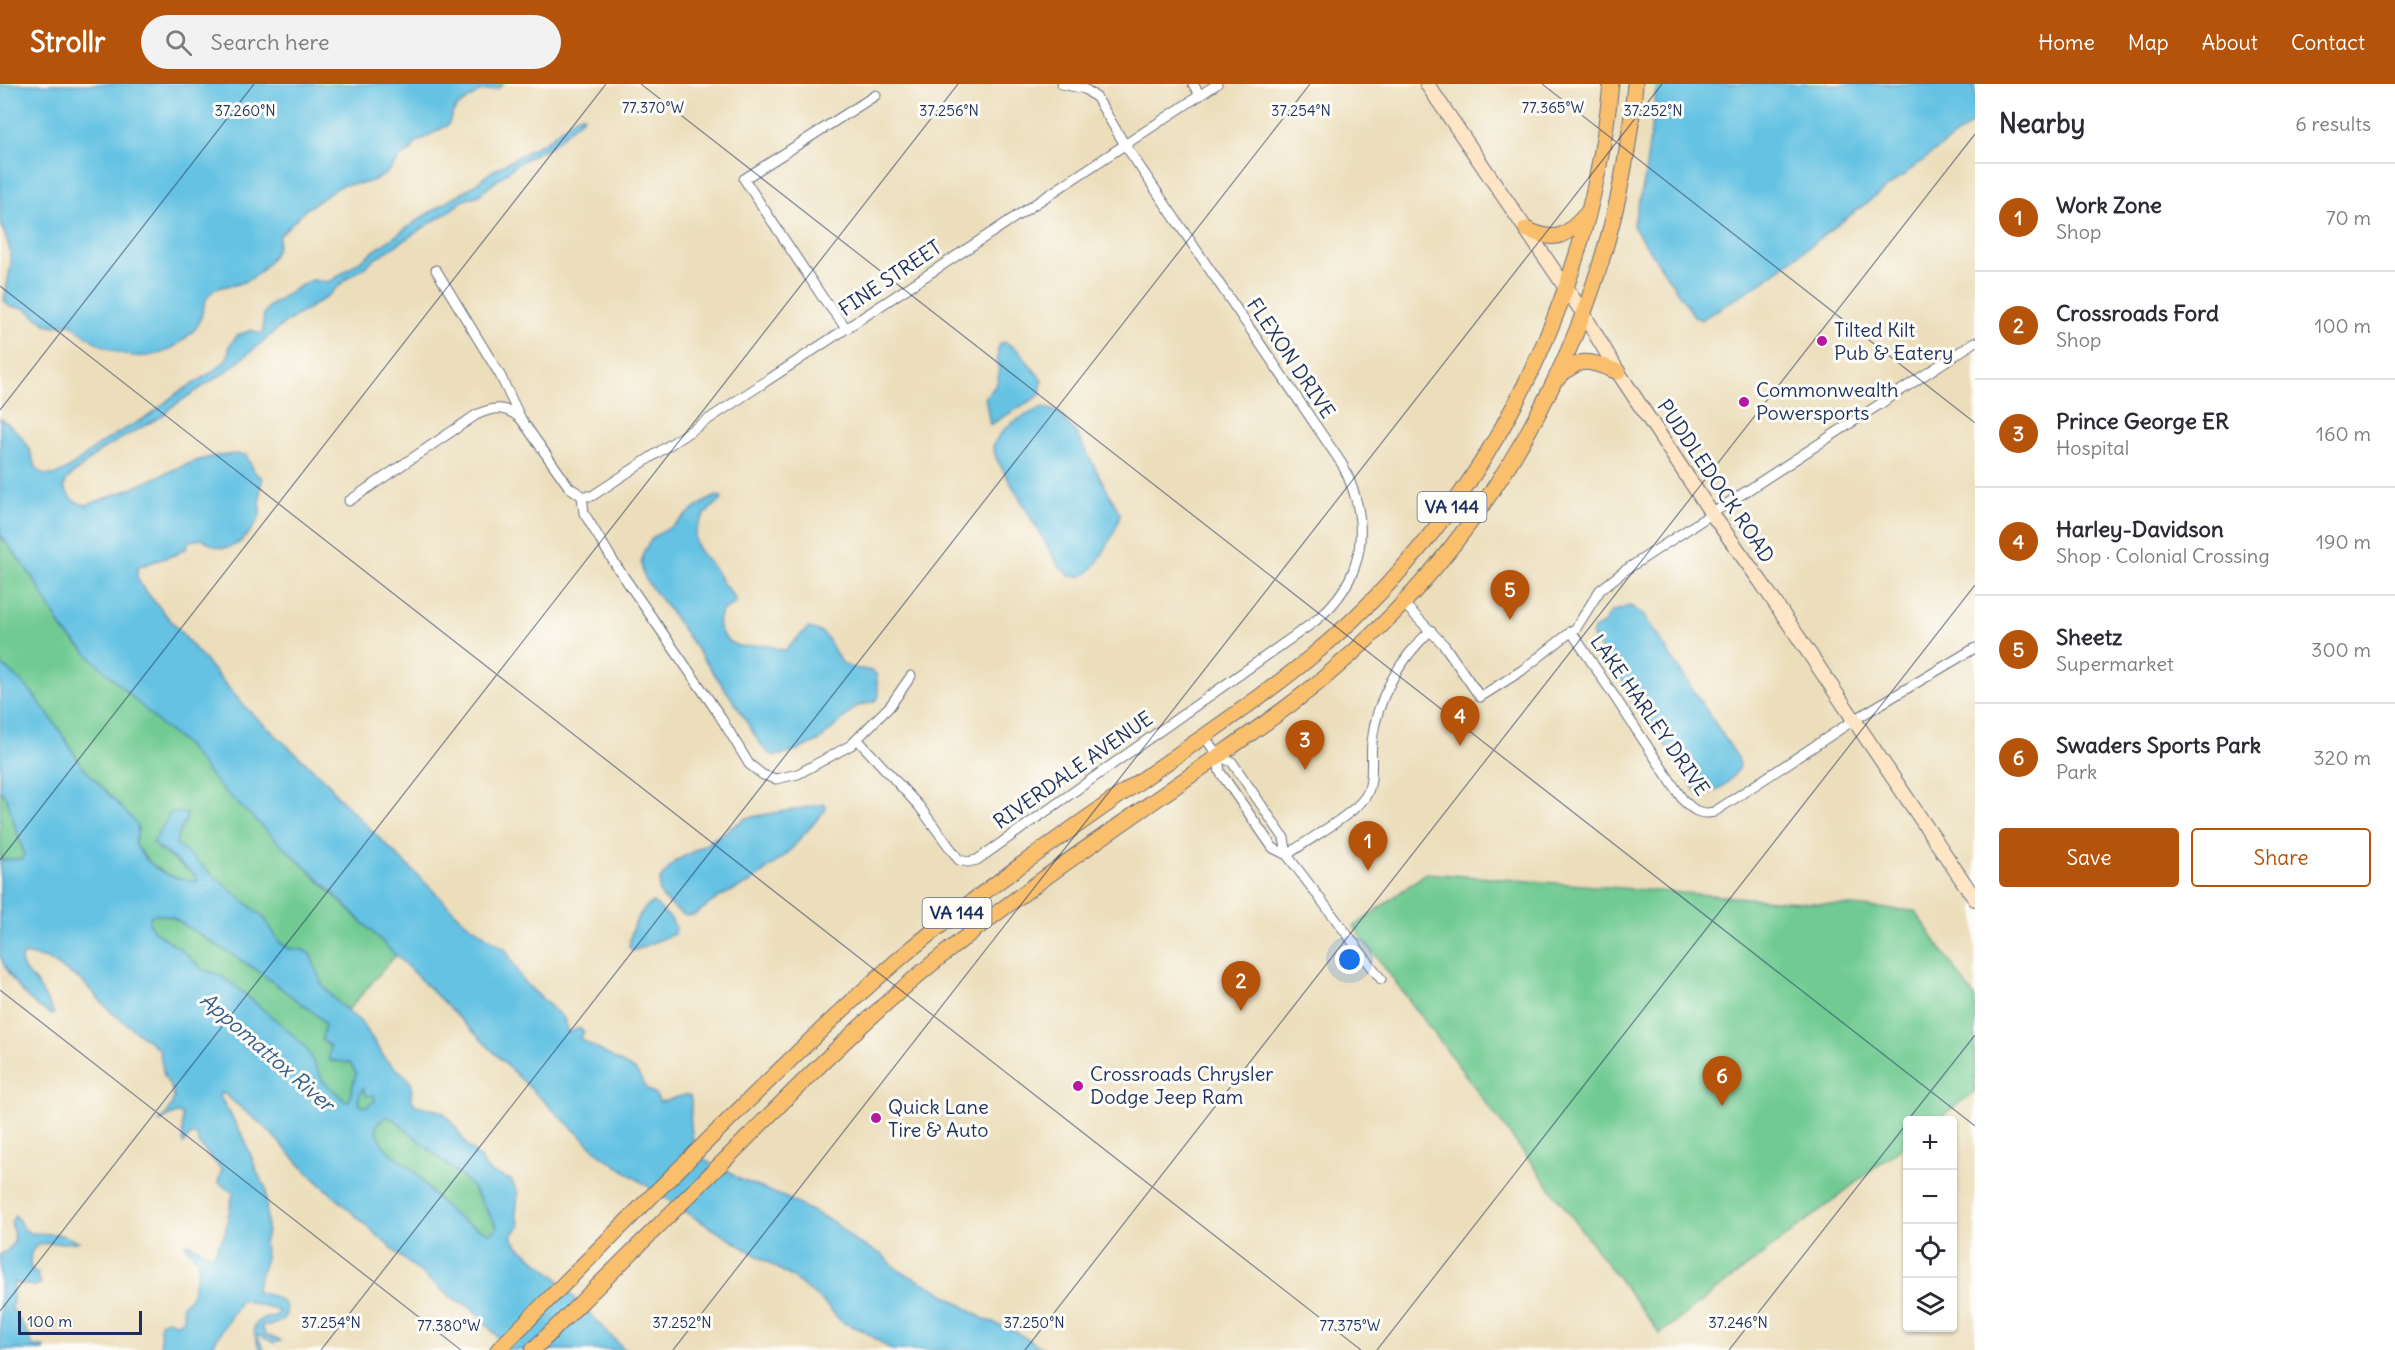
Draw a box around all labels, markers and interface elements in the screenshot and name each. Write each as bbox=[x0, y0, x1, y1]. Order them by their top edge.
search box bbox=[141, 15, 561, 69]
text: Strollr bbox=[30, 24, 105, 60]
icon: search bbox=[162, 26, 195, 59]
text: Search here bbox=[210, 28, 330, 56]
text: Home bbox=[2038, 29, 2095, 56]
text: Map bbox=[2128, 29, 2169, 56]
text: About bbox=[2202, 29, 2258, 56]
text: Contact bbox=[2291, 29, 2365, 56]
text: 77.370°W bbox=[622, 98, 684, 117]
text: 77.365°W bbox=[1522, 98, 1584, 117]
text: 37.260°N bbox=[214, 101, 276, 120]
text: 37.256°N bbox=[919, 101, 979, 120]
text: 37.254°N bbox=[1271, 101, 1331, 120]
text: 37.252°N bbox=[1623, 101, 1683, 120]
text: Nearby bbox=[1999, 107, 2085, 140]
text: 6 results bbox=[2295, 111, 2371, 136]
text: Work Zone bbox=[2056, 191, 2162, 219]
text: 1 bbox=[2015, 205, 2022, 230]
text: 70 m bbox=[2326, 205, 2371, 230]
text: Shop bbox=[2056, 219, 2101, 244]
street label: FINE STREET bbox=[834, 234, 946, 321]
street label: FLEXON DRIVE bbox=[1242, 293, 1341, 423]
text: Crossroads Ford bbox=[2056, 299, 2219, 327]
text: 2 bbox=[2013, 313, 2024, 338]
text: 100 m bbox=[2314, 313, 2371, 338]
place label: Tilted Kilt Pub & Eatery bbox=[1834, 317, 1953, 365]
text: Shop bbox=[2056, 327, 2101, 352]
marker: Tilted Kilt Pub & Eatery bbox=[1815, 334, 1829, 348]
place label: Commonwealth Powersports bbox=[1756, 377, 1899, 425]
street label: PUDDLEDOCK ROAD bbox=[1652, 394, 1780, 567]
marker: Commonwealth Powersports bbox=[1737, 395, 1751, 409]
text: Prince George ER bbox=[2056, 407, 2229, 435]
text: 3 bbox=[2013, 421, 2024, 446]
text: 160 m bbox=[2316, 421, 2371, 446]
text: Hospital bbox=[2056, 435, 2129, 460]
road number: VA 144 bbox=[1418, 492, 1486, 522]
text: Harley-Davidson bbox=[2056, 515, 2224, 543]
text: 4 bbox=[2013, 529, 2024, 554]
text: 190 m bbox=[2316, 529, 2371, 554]
text: Shop · Colonial Crossing bbox=[2056, 543, 2270, 568]
pin: 5 bbox=[1490, 570, 1530, 620]
text: Sheetz bbox=[2056, 623, 2123, 651]
street label: LAKE HARLEY DRIVE bbox=[1585, 629, 1715, 800]
text: 5 bbox=[2013, 637, 2024, 662]
text: 300 m bbox=[2311, 637, 2371, 662]
text: Supermarket bbox=[2056, 651, 2174, 676]
pin: 4 bbox=[1440, 696, 1480, 746]
street label: RIVERDALE AVENUE bbox=[988, 705, 1157, 834]
pin: 3 bbox=[1286, 720, 1324, 770]
text: Swaders Sports Park bbox=[2056, 731, 2261, 759]
text: 6 bbox=[2013, 745, 2024, 770]
text: 320 m bbox=[2313, 745, 2371, 770]
text: Park bbox=[2056, 759, 2097, 784]
pin: 1 bbox=[1348, 822, 1388, 871]
button: Save bbox=[1999, 828, 2179, 887]
button: Share bbox=[2191, 828, 2371, 887]
road number: VA 144 bbox=[922, 898, 992, 928]
your location bbox=[1335, 945, 1364, 974]
pin: 2 bbox=[1222, 962, 1260, 1011]
water label: Appomattox River bbox=[195, 986, 342, 1119]
pin: 6 bbox=[1702, 1056, 1742, 1106]
place label: Crossroads Chrysler Dodge Jeep Ram bbox=[1090, 1061, 1273, 1109]
marker: Crossroads Chrysler Dodge Jeep Ram bbox=[1071, 1079, 1085, 1093]
place label: Quick Lane Tire & Auto bbox=[888, 1094, 989, 1142]
marker: Quick Lane Tire & Auto bbox=[869, 1111, 883, 1125]
map controls bbox=[1903, 1116, 1957, 1332]
button: + bbox=[1903, 1116, 1957, 1170]
button: − bbox=[1903, 1170, 1957, 1224]
button: locate bbox=[1903, 1224, 1957, 1278]
button: layers bbox=[1903, 1278, 1957, 1332]
scale bar bbox=[18, 1308, 142, 1336]
text: 100 m bbox=[27, 1311, 72, 1331]
text: 37.254°N bbox=[301, 1313, 361, 1332]
text: 37.252°N bbox=[652, 1313, 712, 1332]
text: 37.250°N bbox=[1003, 1313, 1065, 1332]
text: 37.246°N bbox=[1708, 1313, 1768, 1332]
text: 77.380°W bbox=[417, 1316, 481, 1335]
text: 77.375°W bbox=[1320, 1316, 1381, 1335]

